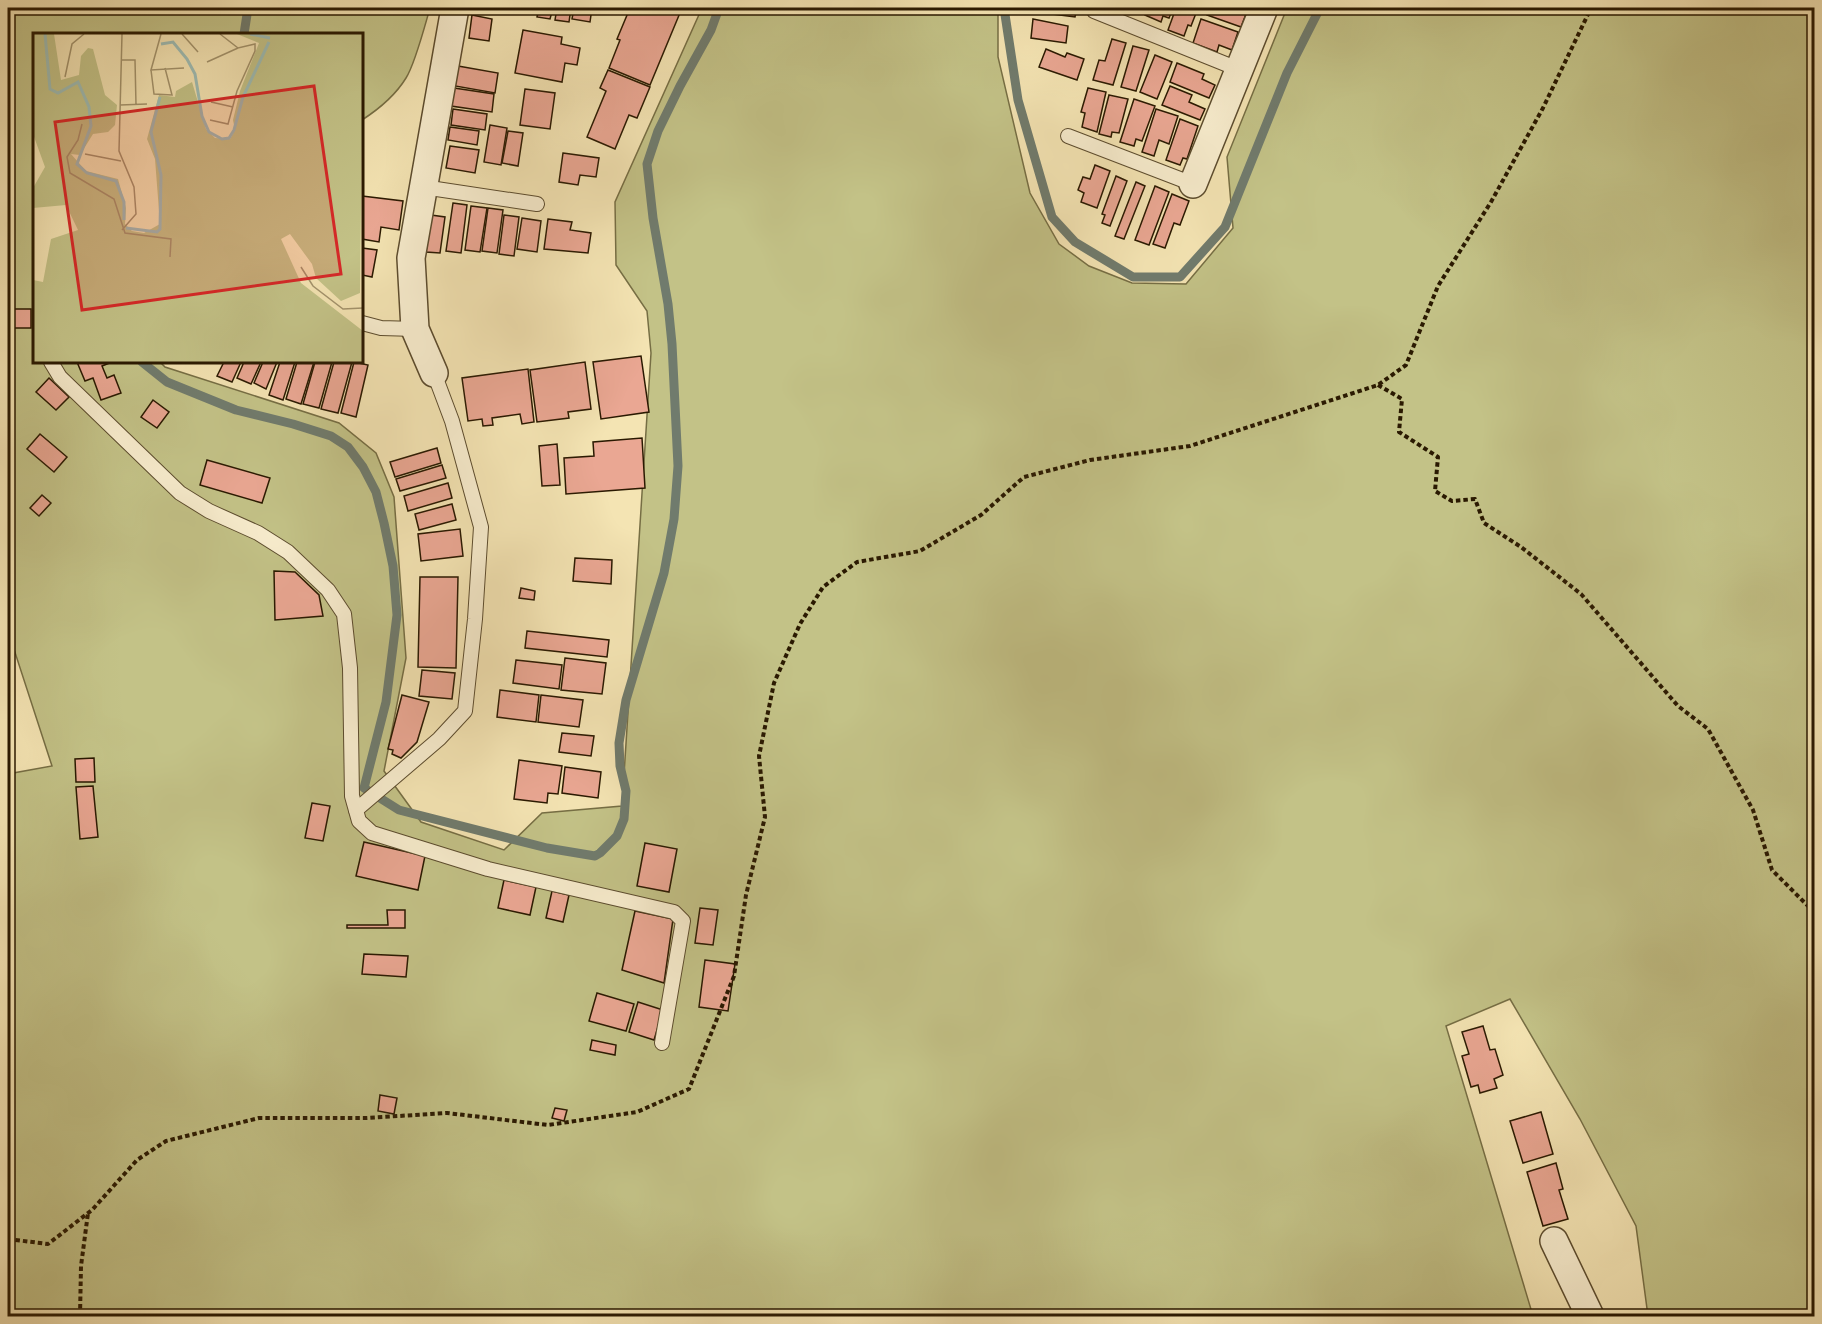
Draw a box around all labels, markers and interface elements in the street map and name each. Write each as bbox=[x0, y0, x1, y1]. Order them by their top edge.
inset map bbox=[33, 33, 363, 363]

